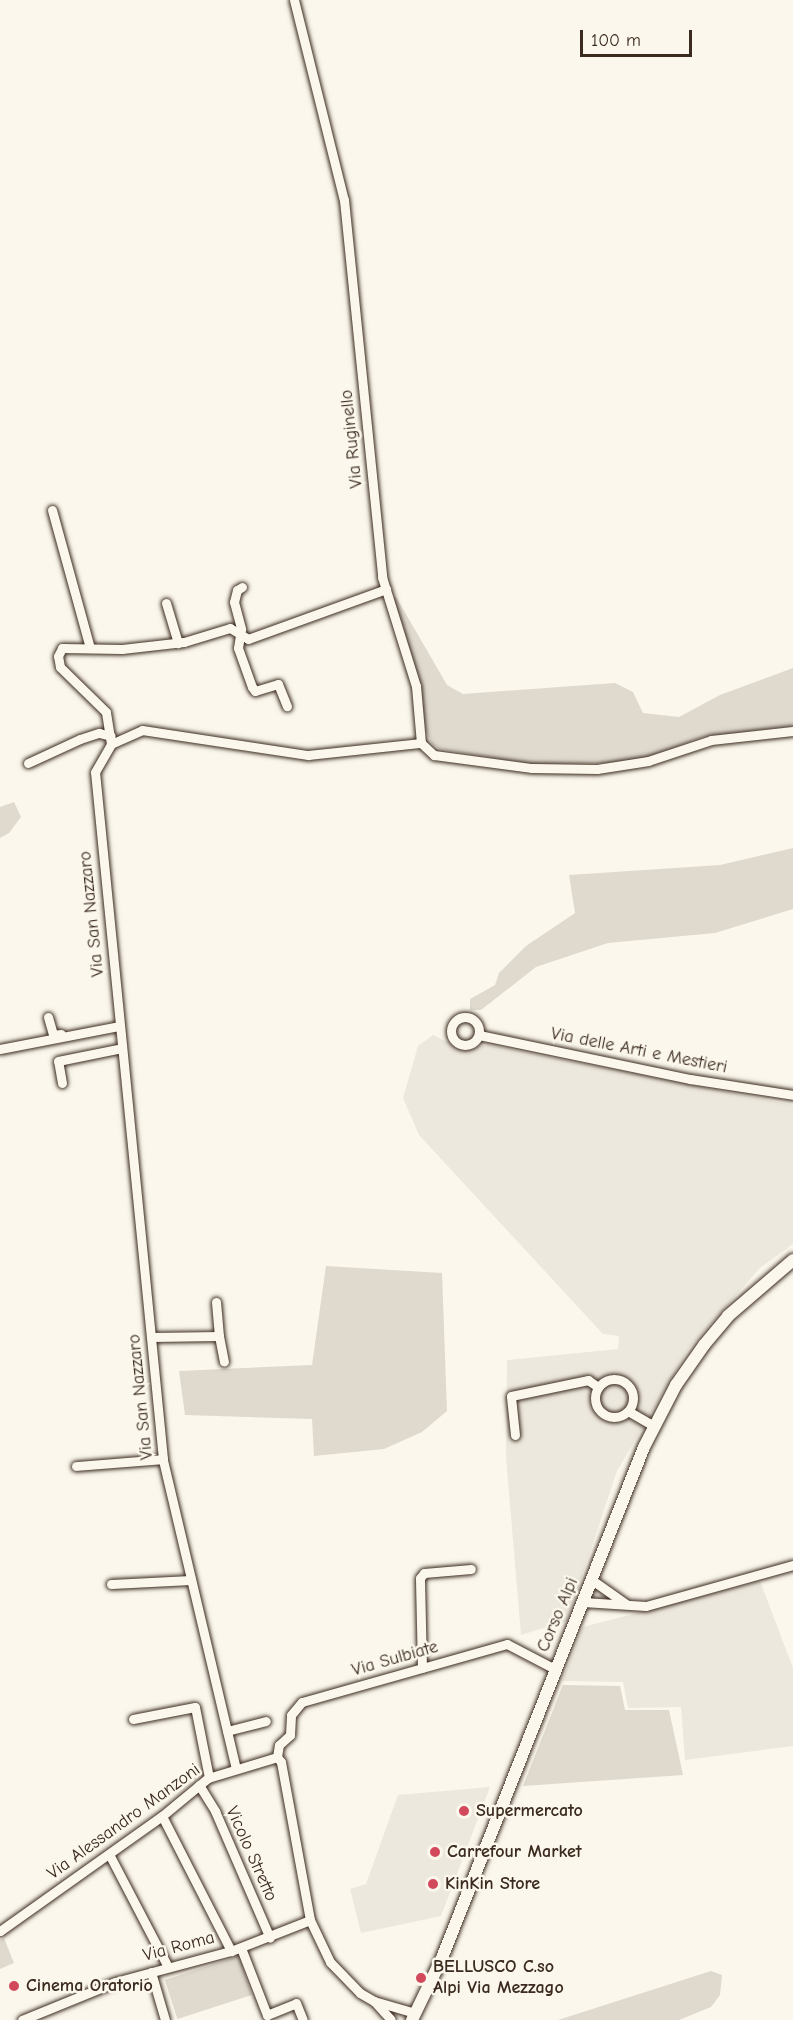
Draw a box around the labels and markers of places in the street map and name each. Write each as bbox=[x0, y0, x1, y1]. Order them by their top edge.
place label: Supermercato bbox=[476, 1800, 583, 1822]
marker: Supermercato bbox=[457, 1804, 471, 1818]
place label: Carrefour Market bbox=[447, 1841, 582, 1863]
marker: Carrefour Market bbox=[428, 1845, 442, 1859]
place label: KinKin Store bbox=[445, 1873, 540, 1895]
marker: KinKin Store bbox=[426, 1877, 440, 1891]
place label: BELLUSCO C.so Alpi Via Mezzago bbox=[433, 1957, 564, 2000]
marker: BELLUSCO C.so Alpi Via Mezzago bbox=[414, 1971, 428, 1985]
place label: Cinema Oratorio bbox=[26, 1975, 153, 1997]
marker: Cinema Oratorio bbox=[7, 1979, 21, 1993]

